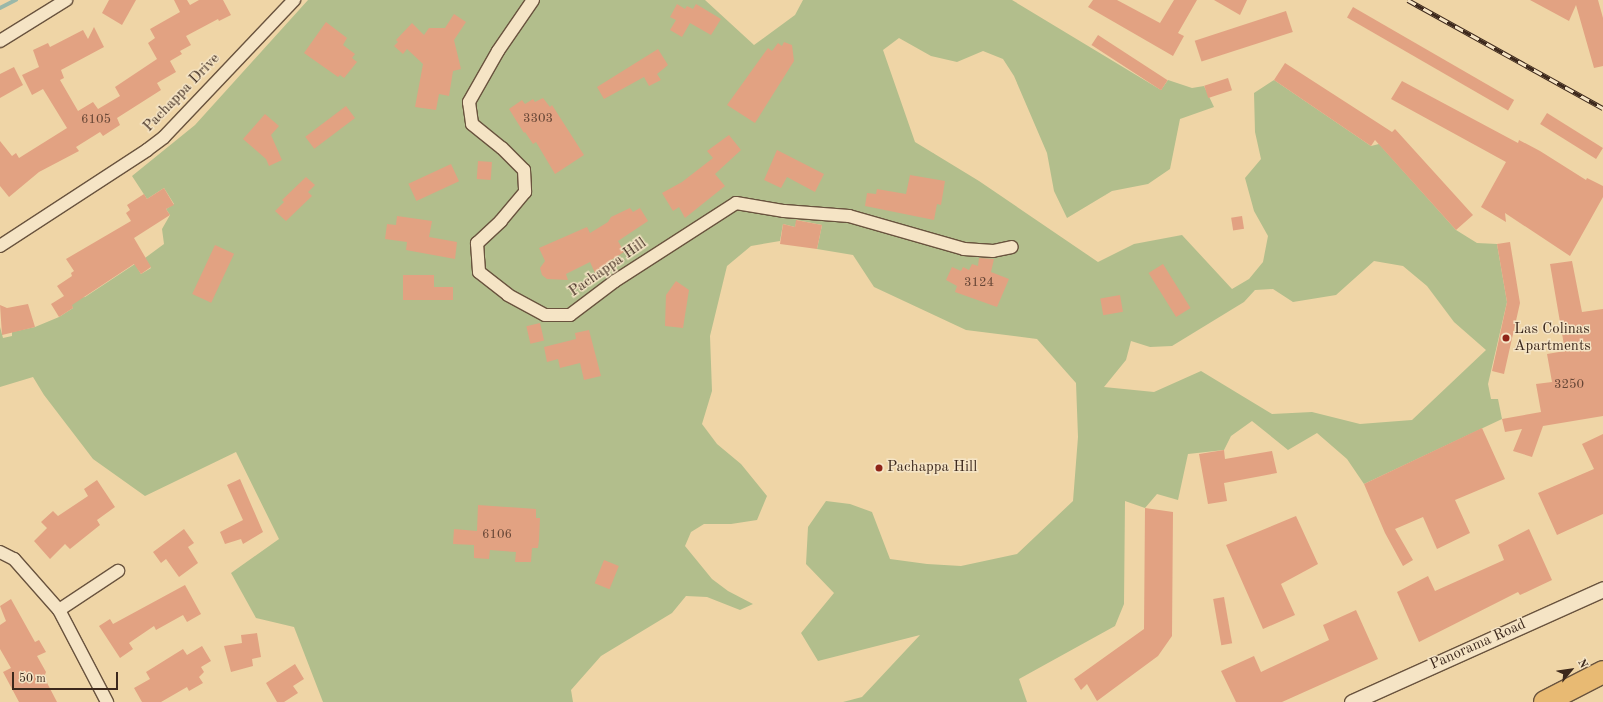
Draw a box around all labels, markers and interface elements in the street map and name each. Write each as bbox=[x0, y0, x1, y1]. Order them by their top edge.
street label: Pachappa Drive bbox=[140, 50, 224, 136]
house number: 3303 bbox=[523, 111, 553, 127]
house number: 6105 bbox=[81, 112, 111, 128]
street label: Pachappa Hill bbox=[566, 235, 650, 301]
house number: 3124 bbox=[964, 275, 994, 291]
place label: Las Colinas Apartments bbox=[1514, 320, 1591, 355]
marker: Las Colinas Apartments bbox=[1501, 333, 1511, 343]
house number: 3250 bbox=[1554, 377, 1584, 393]
place label: Pachappa Hill bbox=[887, 459, 977, 477]
marker: Pachappa Hill bbox=[874, 463, 884, 473]
house number: 6106 bbox=[482, 527, 512, 543]
street label: Panorama Road bbox=[1427, 616, 1529, 674]
north arrow bbox=[1551, 650, 1591, 690]
text: N bbox=[1575, 658, 1589, 670]
scale bar bbox=[14, 664, 120, 690]
text: 50 m bbox=[19, 673, 46, 685]

